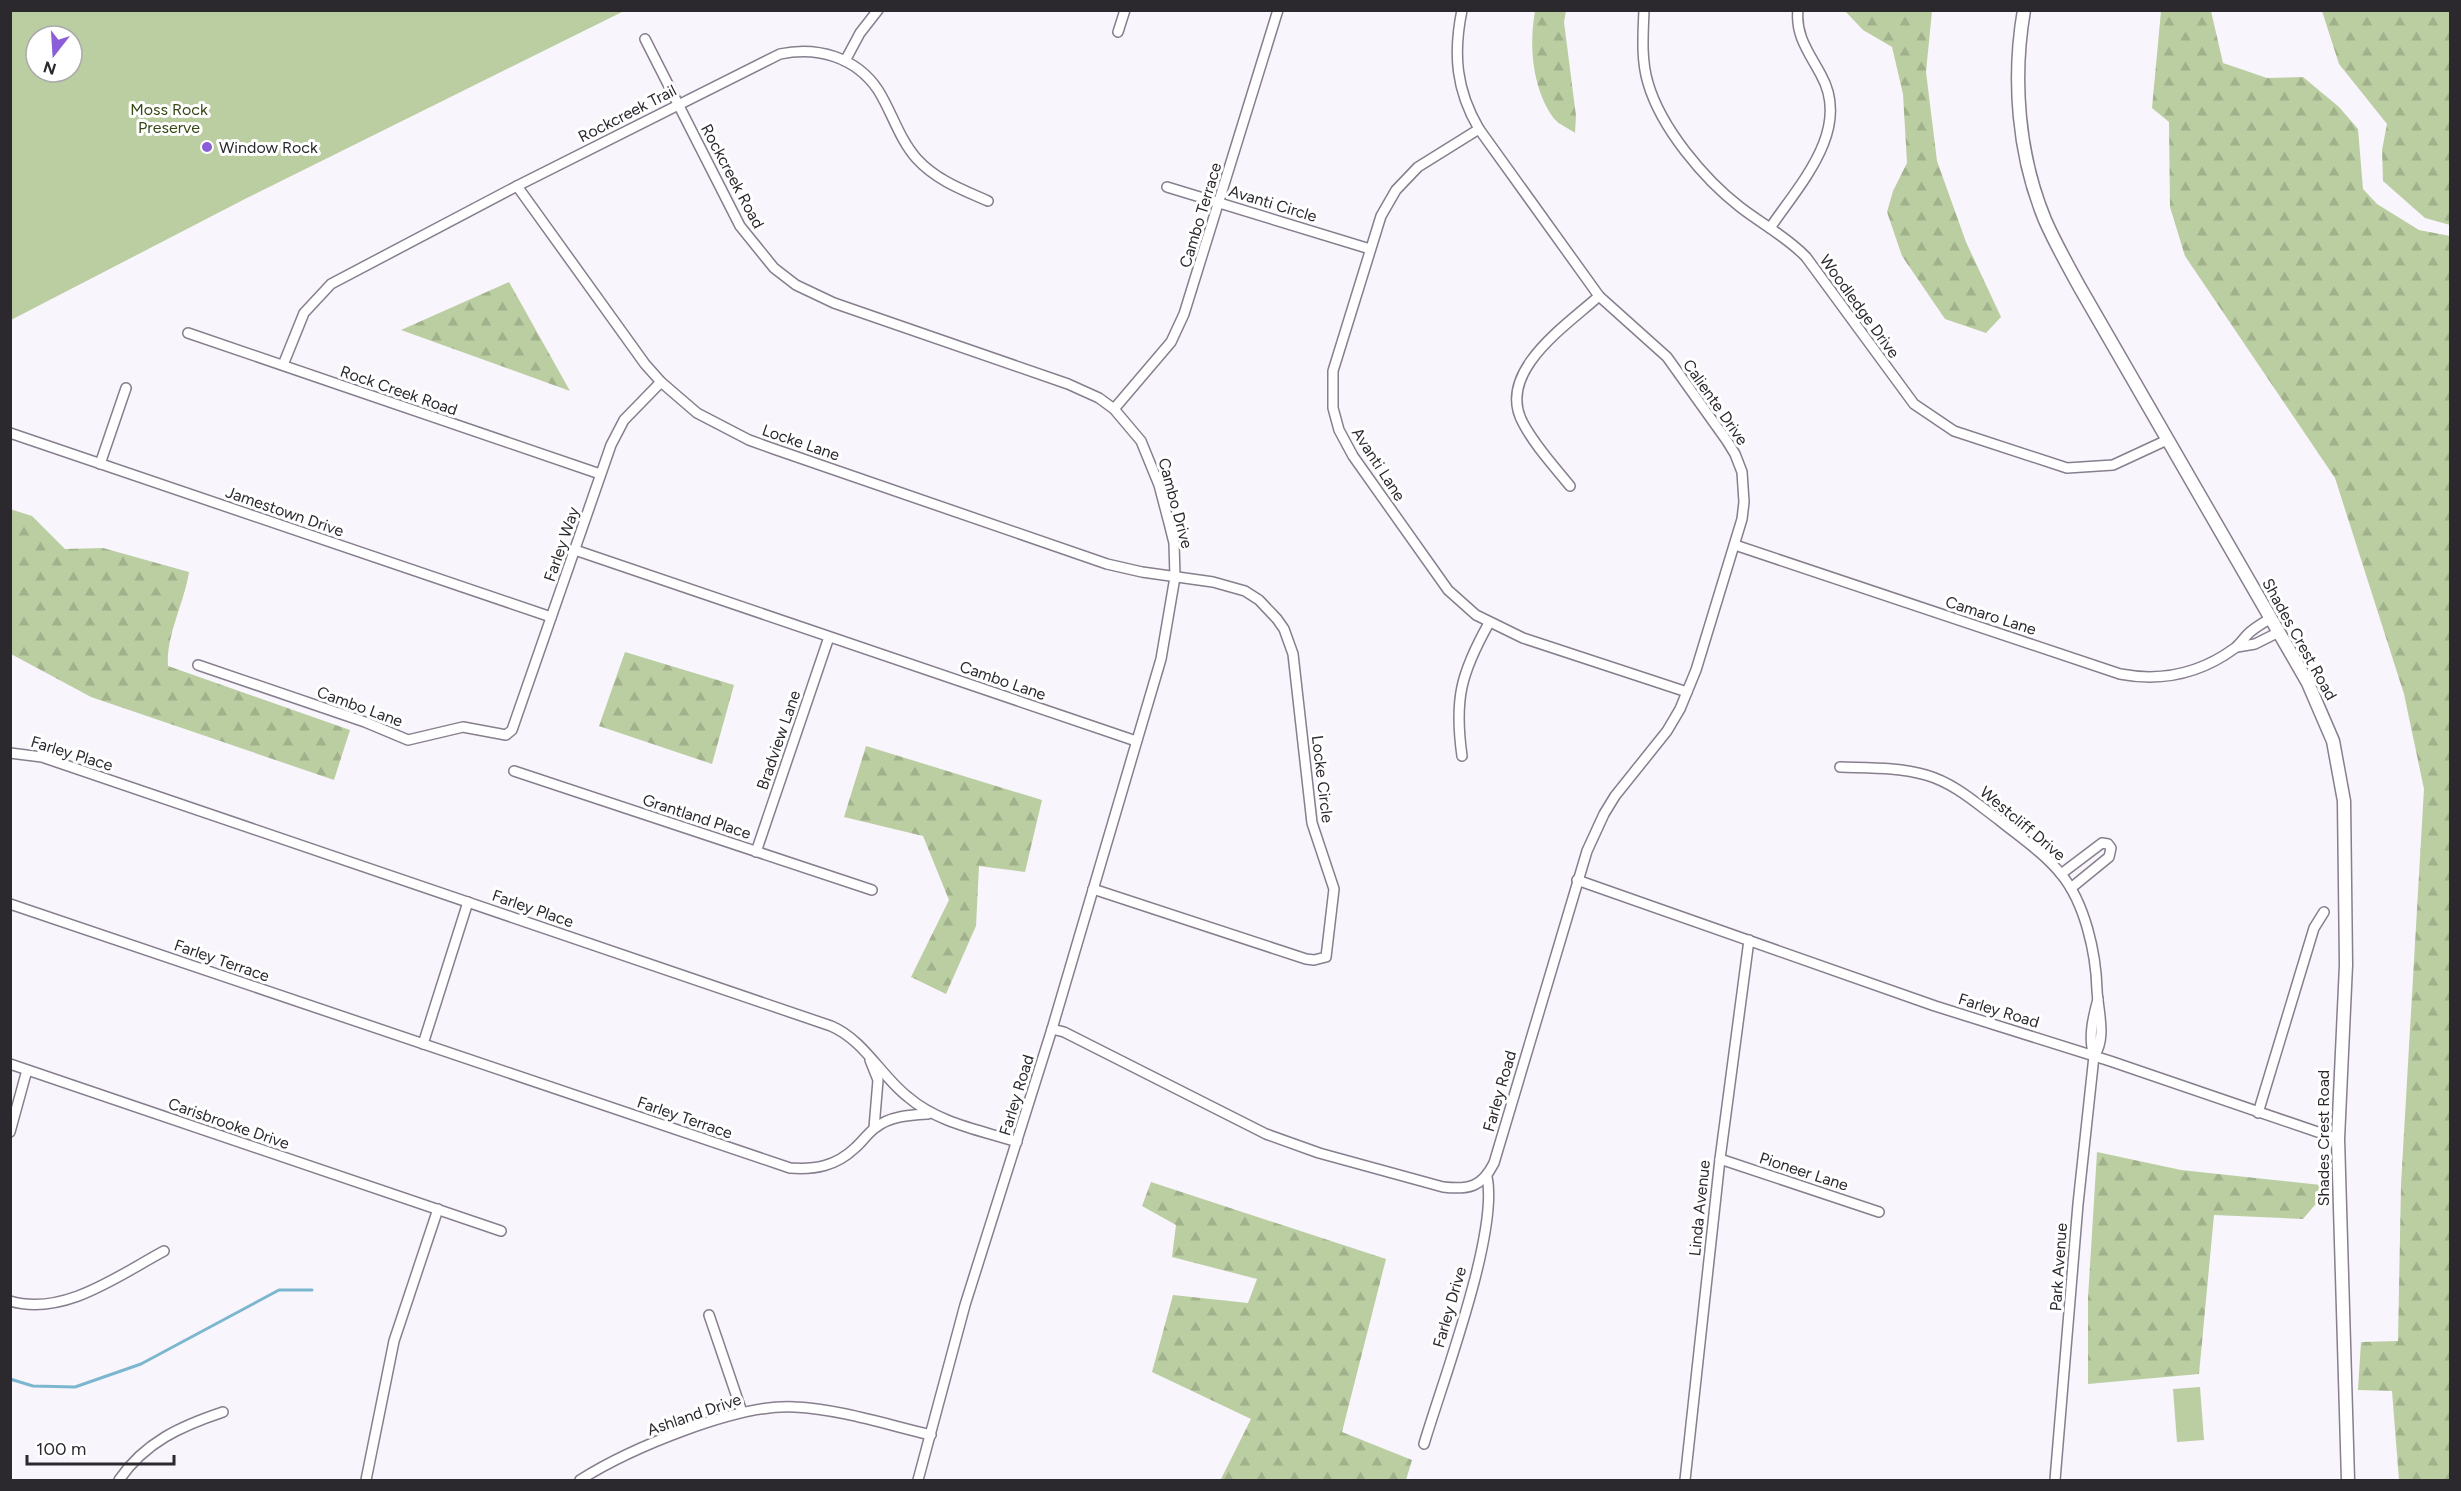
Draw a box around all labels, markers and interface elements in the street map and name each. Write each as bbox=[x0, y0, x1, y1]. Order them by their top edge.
north arrow bbox=[24, 24, 84, 84]
text: N bbox=[41, 57, 58, 79]
street label: Rockcreek Trail bbox=[575, 81, 680, 146]
park label: Moss Rock Preserve bbox=[130, 100, 208, 137]
street label: Rockcreek Road bbox=[697, 121, 768, 232]
place label: Window Rock bbox=[219, 138, 318, 157]
marker: Window Rock bbox=[200, 140, 214, 154]
street label: Cambo Terrace bbox=[1175, 160, 1226, 270]
street label: Avanti Circle bbox=[1226, 181, 1319, 226]
street label: Woodledge Drive bbox=[1816, 251, 1904, 362]
street label: Caliente Drive bbox=[1679, 356, 1752, 449]
street label: Rock Creek Road bbox=[338, 362, 460, 419]
street label: Locke Lane bbox=[760, 420, 842, 465]
street label: Avanti Lane bbox=[1348, 424, 1409, 505]
street label: Cambo Drive bbox=[1154, 456, 1197, 551]
street label: Jamestown Drive bbox=[223, 482, 347, 541]
street label: Farley Way bbox=[540, 504, 583, 584]
street label: Shades Crest Road bbox=[2258, 575, 2341, 703]
street label: Camaro Lane bbox=[1943, 592, 2039, 639]
street label: Cambo Lane bbox=[957, 657, 1049, 704]
street label: Cambo Lane bbox=[314, 682, 406, 731]
street label: Bradview Lane bbox=[753, 688, 804, 792]
street label: Farley Place bbox=[28, 732, 115, 775]
street label: Locke Circle bbox=[1308, 734, 1337, 824]
street label: Westcliff Drive bbox=[1976, 782, 2069, 865]
street label: Grantland Place bbox=[640, 790, 754, 843]
street label: Farley Place bbox=[490, 886, 576, 931]
street label: Farley Terrace bbox=[172, 935, 272, 986]
street label: Farley Road bbox=[1956, 989, 2042, 1032]
street label: Farley Road bbox=[1479, 1048, 1520, 1134]
street label: Farley Road bbox=[995, 1052, 1038, 1138]
street label: Shades Crest Road bbox=[2314, 1070, 2333, 1206]
street label: Farley Terrace bbox=[635, 1092, 735, 1143]
street label: Carisbrooke Drive bbox=[166, 1094, 292, 1153]
street label: Pioneer Lane bbox=[1757, 1148, 1851, 1195]
street label: Linda Avenue bbox=[1685, 1159, 1714, 1257]
street label: Park Avenue bbox=[2046, 1222, 2071, 1312]
street label: Farley Drive bbox=[1429, 1264, 1470, 1350]
street label: Ashland Drive bbox=[645, 1389, 744, 1439]
scale bar bbox=[27, 1428, 174, 1466]
text: 100 m bbox=[36, 1438, 86, 1460]

